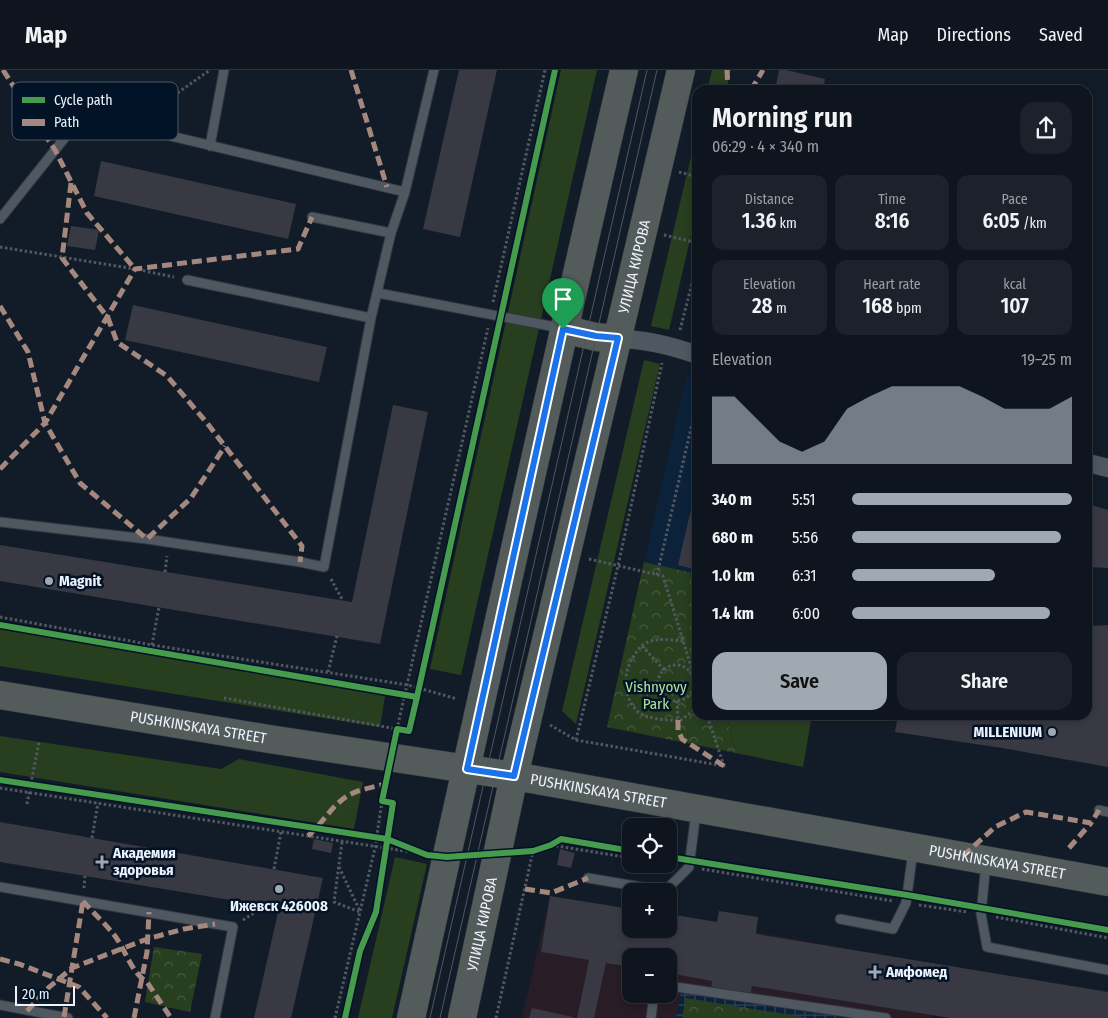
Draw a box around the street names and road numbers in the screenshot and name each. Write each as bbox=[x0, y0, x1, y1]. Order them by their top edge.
street label: УЛИЦА КИРОВА bbox=[614, 218, 654, 316]
street label: PUSHKINSKAYA STREET bbox=[129, 707, 268, 747]
street label: PUSHKINSKAYA STREET bbox=[529, 770, 668, 812]
street label: PUSHKINSKAYA STREET bbox=[927, 841, 1067, 883]
street label: УЛИЦА КИРОВА bbox=[463, 875, 501, 974]

